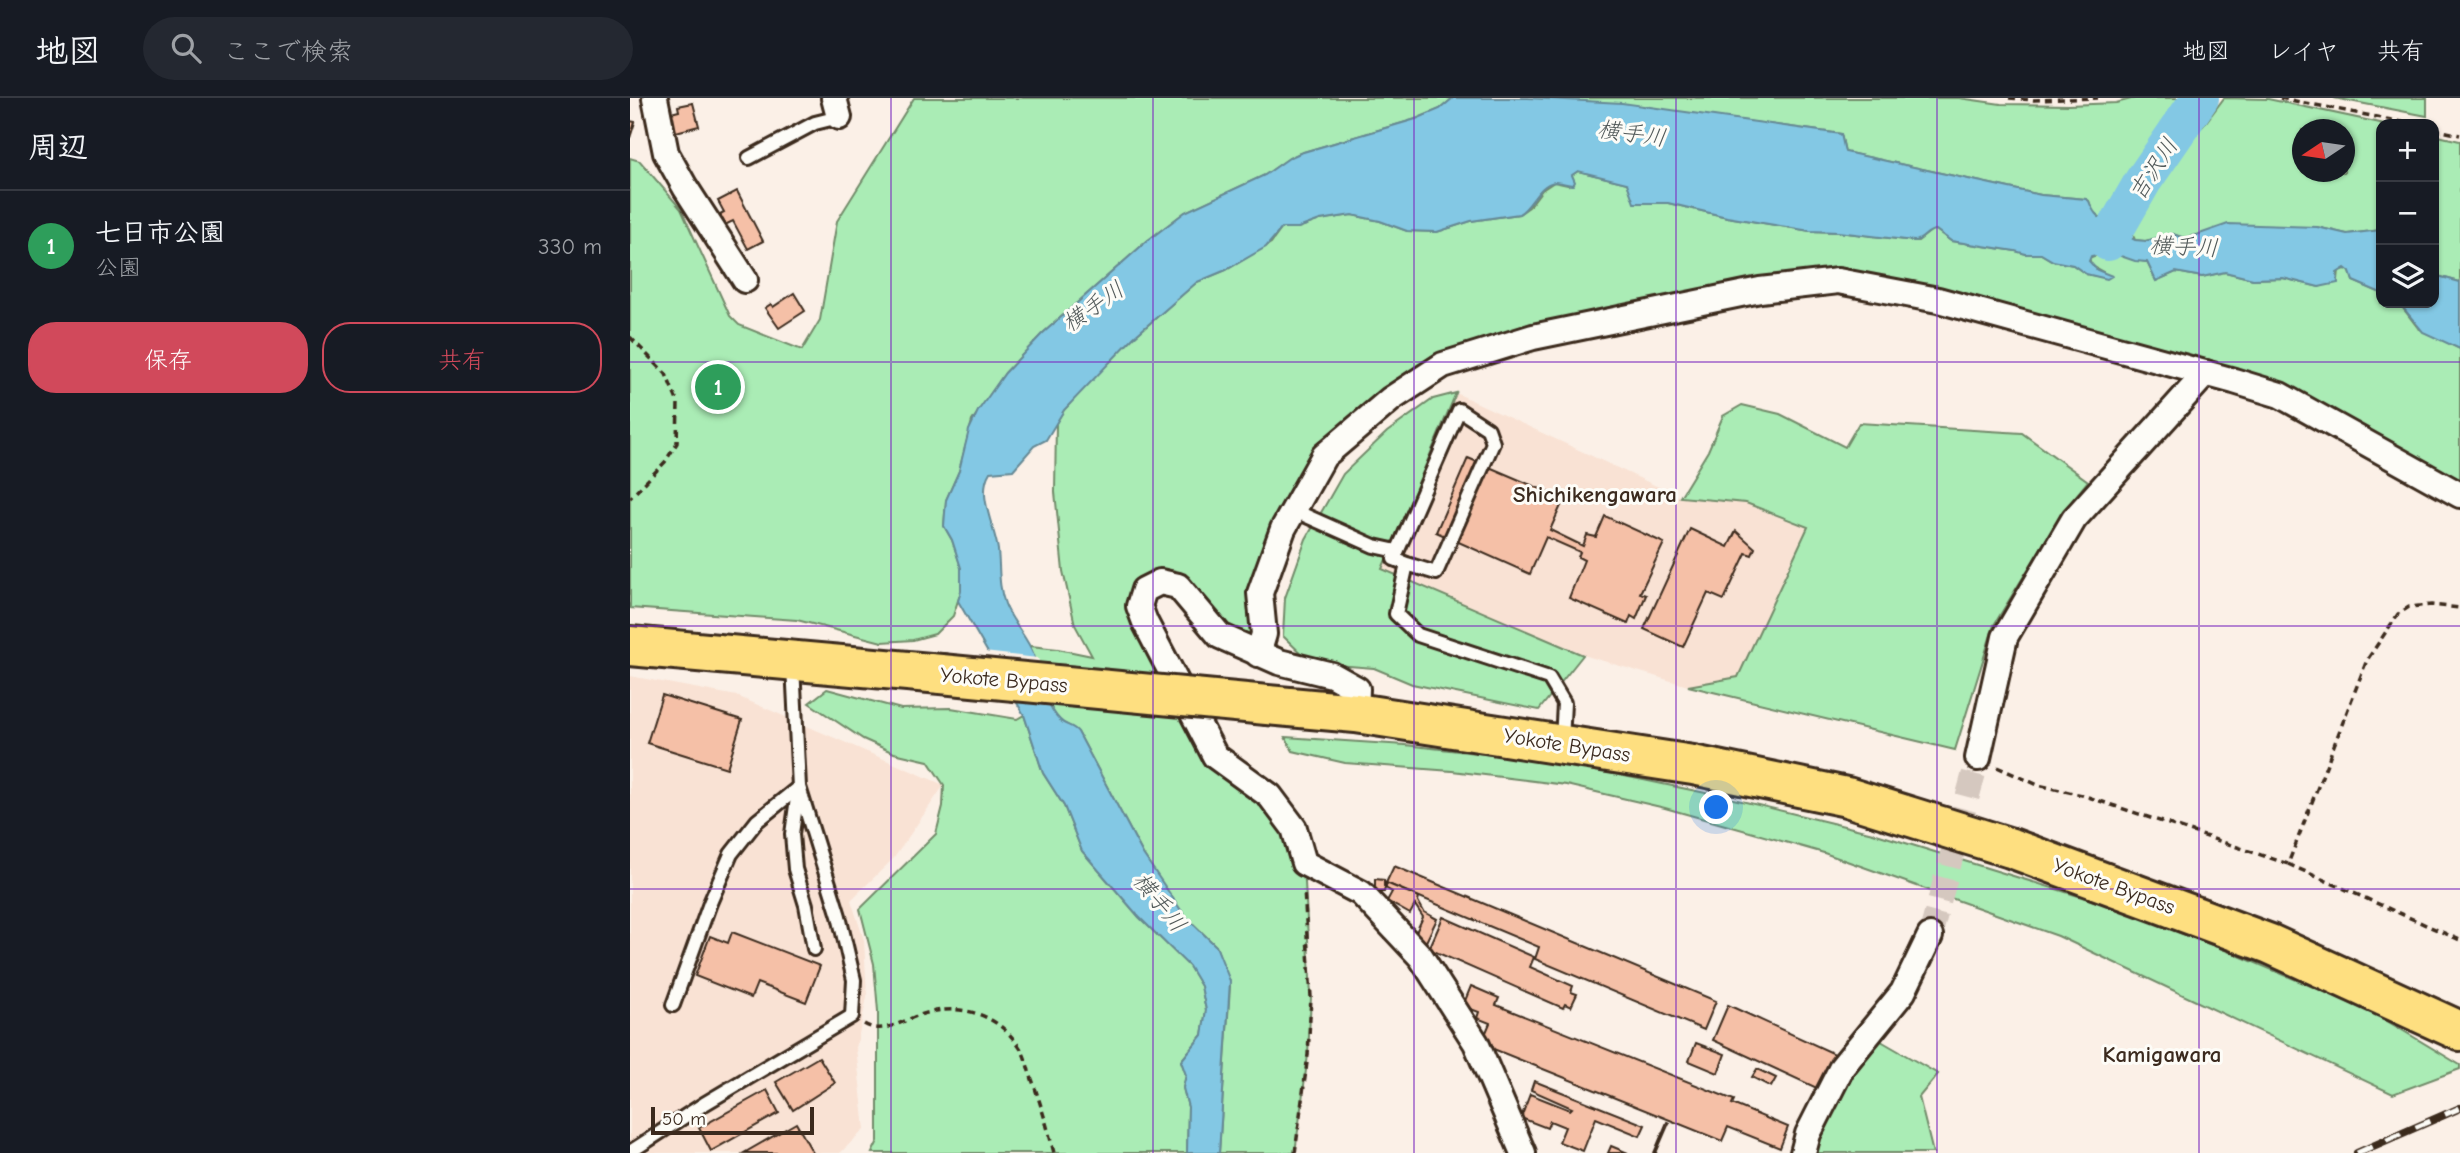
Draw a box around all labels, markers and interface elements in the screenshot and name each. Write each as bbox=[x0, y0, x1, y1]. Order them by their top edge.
search box bbox=[143, 17, 633, 80]
icon: search bbox=[167, 29, 205, 67]
text: 地図 bbox=[35, 32, 101, 70]
text: ここで検索 bbox=[223, 37, 353, 67]
text: 地図 bbox=[2182, 37, 2230, 65]
text: レイヤ bbox=[2268, 37, 2339, 65]
text: 共有 bbox=[2377, 37, 2425, 65]
water label: 横手川 bbox=[1596, 115, 1668, 152]
north arrow bbox=[2292, 119, 2355, 182]
map controls bbox=[2376, 119, 2439, 308]
button: + bbox=[2376, 119, 2439, 182]
text: 周辺 bbox=[28, 130, 88, 165]
water label: 吉沢川 bbox=[2123, 133, 2184, 206]
button: − bbox=[2376, 182, 2439, 245]
text: 七日市公園 bbox=[95, 218, 225, 248]
water label: 横手川 bbox=[2149, 231, 2219, 262]
text: 1 bbox=[46, 233, 56, 260]
text: 330 m bbox=[538, 233, 602, 260]
button: layers bbox=[2376, 245, 2439, 308]
text: 公園 bbox=[95, 254, 141, 281]
water label: 横手川 bbox=[1057, 276, 1129, 337]
button: 保存 bbox=[28, 322, 308, 393]
button: 共有 bbox=[322, 322, 602, 393]
pin: 1 bbox=[695, 361, 741, 413]
district label: Shichikengawara bbox=[1513, 481, 1677, 508]
street label: Yokote Bypass bbox=[939, 662, 1069, 698]
street label: Yokote Bypass bbox=[1502, 723, 1632, 767]
your location bbox=[1699, 790, 1733, 824]
street label: Yokote Bypass bbox=[2050, 853, 2178, 919]
water label: 横手川 bbox=[1127, 867, 1192, 938]
district label: Kamigawara bbox=[2102, 1041, 2222, 1068]
scale bar bbox=[651, 1104, 814, 1136]
text: 50 m bbox=[662, 1108, 706, 1130]

